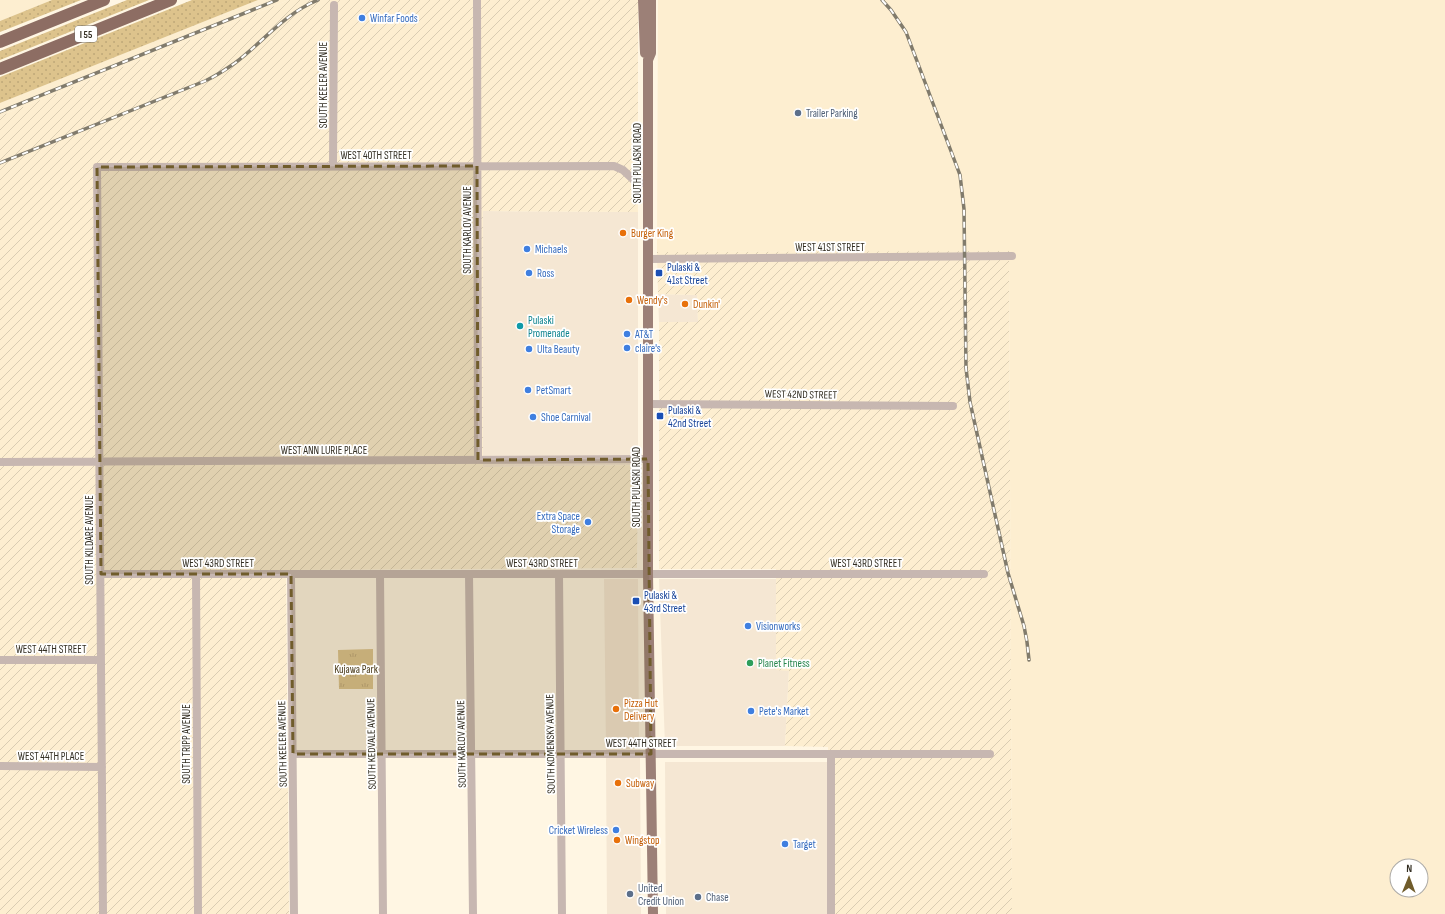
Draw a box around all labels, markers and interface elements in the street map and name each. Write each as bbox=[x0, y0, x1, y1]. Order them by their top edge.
place label: Winfar Foods bbox=[370, 12, 418, 25]
marker: Winfar Foods bbox=[357, 13, 367, 23]
road number: I 55 bbox=[75, 26, 97, 42]
street label: SOUTH KEELER AVENUE bbox=[317, 42, 330, 128]
place label: Trailer Parking bbox=[806, 107, 858, 120]
marker: Trailer Parking bbox=[793, 108, 803, 118]
street label: SOUTH PULASKI ROAD bbox=[631, 123, 644, 203]
street label: WEST 40TH STREET bbox=[340, 149, 412, 162]
street label: SOUTH KARLOV AVENUE bbox=[461, 186, 474, 274]
place label: Burger King bbox=[631, 227, 674, 240]
marker: Burger King bbox=[618, 228, 628, 238]
street label: WEST 41ST STREET bbox=[795, 241, 865, 254]
place label: Michaels bbox=[535, 243, 567, 256]
marker: Michaels bbox=[522, 244, 532, 254]
place label: Pulaski & 41st Street bbox=[667, 261, 708, 287]
place label: Ross bbox=[537, 267, 554, 280]
marker: Ross bbox=[524, 268, 534, 278]
marker: Pulaski & 41st Street bbox=[654, 268, 664, 278]
place label: Wendy's bbox=[637, 294, 668, 307]
marker: Wendy's bbox=[624, 295, 634, 305]
place label: Dunkin' bbox=[693, 298, 720, 311]
marker: Dunkin' bbox=[680, 299, 690, 309]
place label: Pulaski Promenade bbox=[528, 314, 570, 340]
marker: Pulaski Promenade bbox=[515, 321, 525, 331]
place label: AT&T bbox=[634, 328, 654, 341]
marker: AT&T bbox=[622, 329, 632, 339]
place label: claire's bbox=[635, 342, 661, 355]
place label: Ulta Beauty bbox=[537, 343, 580, 356]
marker: claire's bbox=[622, 343, 632, 353]
marker: Ulta Beauty bbox=[524, 344, 534, 354]
place label: PetSmart bbox=[536, 384, 572, 397]
marker: PetSmart bbox=[523, 385, 533, 395]
street label: WEST 42ND STREET bbox=[765, 387, 838, 402]
place label: Pulaski & 42nd Street bbox=[668, 404, 712, 430]
place label: Shoe Carnival bbox=[541, 411, 591, 424]
marker: Pulaski & 42nd Street bbox=[655, 411, 665, 421]
marker: Shoe Carnival bbox=[528, 412, 538, 422]
street label: WEST ANN LURIE PLACE bbox=[281, 444, 367, 457]
street label: SOUTH PULASKI ROAD bbox=[630, 447, 643, 527]
street label: SOUTH KILDARE AVENUE bbox=[83, 495, 96, 585]
place label: Extra Space Storage bbox=[537, 510, 580, 536]
marker: Extra Space Storage bbox=[583, 517, 593, 527]
street label: WEST 43RD STREET bbox=[182, 557, 254, 570]
street label: WEST 43RD STREET bbox=[506, 557, 578, 570]
street label: WEST 43RD STREET bbox=[830, 557, 902, 570]
place label: Pulaski & 43rd Street bbox=[644, 589, 686, 615]
marker: Pulaski & 43rd Street bbox=[631, 596, 641, 606]
place label: Visionworks bbox=[756, 620, 800, 633]
marker: Visionworks bbox=[743, 621, 753, 631]
street label: WEST 44TH STREET bbox=[16, 643, 87, 656]
place label: Planet Fitness bbox=[758, 657, 810, 670]
marker: Planet Fitness bbox=[745, 658, 755, 668]
park label: Kujawa Park bbox=[334, 663, 379, 676]
street label: SOUTH KOMENSKY AVENUE bbox=[543, 694, 558, 794]
place label: Pizza Hut Delivery bbox=[624, 697, 659, 723]
street label: SOUTH KEDVALE AVENUE bbox=[364, 698, 379, 790]
street label: SOUTH KARLOV AVENUE bbox=[454, 700, 469, 788]
street label: SOUTH KEELER AVENUE bbox=[275, 701, 290, 787]
street label: SOUTH TRIPP AVENUE bbox=[180, 704, 193, 784]
marker: Pizza Hut Delivery bbox=[611, 704, 621, 714]
place label: Pete's Market bbox=[759, 705, 809, 718]
marker: Pete's Market bbox=[746, 706, 756, 716]
street label: WEST 44TH STREET bbox=[606, 737, 677, 750]
street label: WEST 44TH PLACE bbox=[18, 750, 84, 763]
place label: Subway bbox=[626, 777, 655, 790]
marker: Subway bbox=[613, 778, 623, 788]
place label: Cricket Wireless bbox=[549, 824, 608, 837]
marker: Cricket Wireless bbox=[611, 825, 621, 835]
place label: Wingstop bbox=[625, 834, 660, 847]
marker: Wingstop bbox=[612, 835, 622, 845]
place label: Target bbox=[793, 838, 817, 851]
marker: Target bbox=[780, 839, 790, 849]
north arrow bbox=[1389, 858, 1429, 898]
text: N bbox=[1406, 862, 1412, 875]
place label: United Credit Union bbox=[638, 882, 684, 908]
marker: United Credit Union bbox=[625, 889, 635, 899]
place label: Chase bbox=[706, 891, 729, 904]
marker: Chase bbox=[693, 892, 703, 902]

